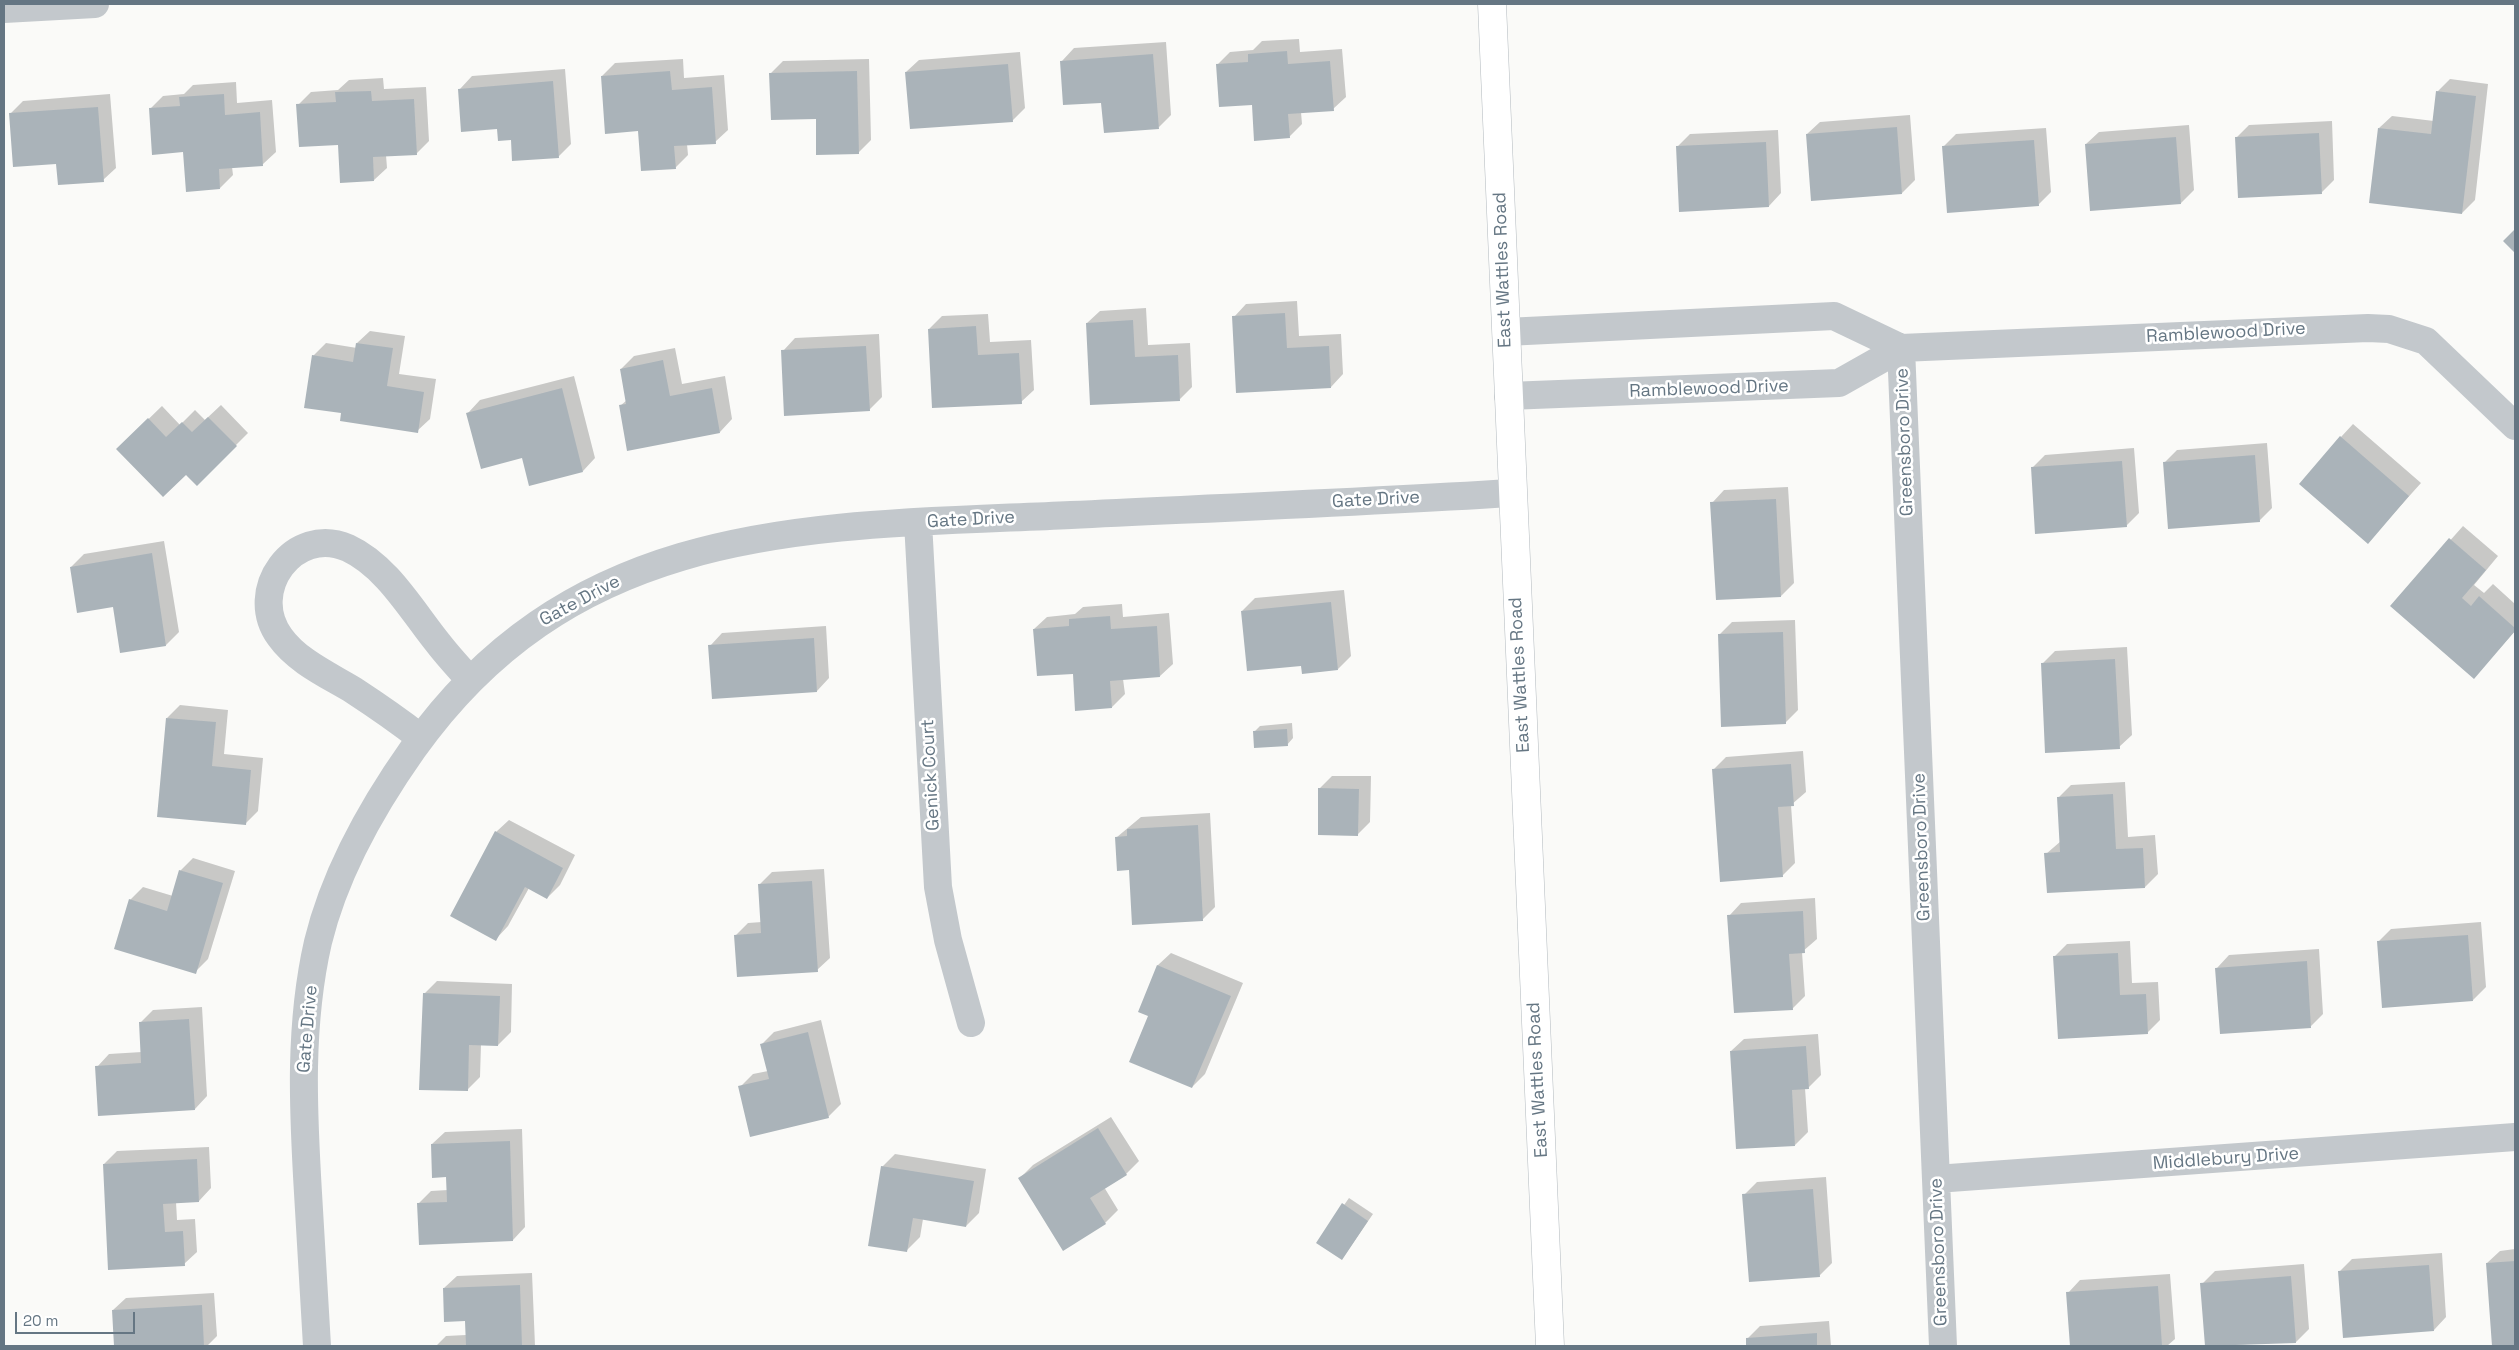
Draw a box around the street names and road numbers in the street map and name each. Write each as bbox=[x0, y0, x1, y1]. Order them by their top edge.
street label: East Wattles Road bbox=[1489, 192, 1517, 348]
street label: Ramblewood Drive bbox=[2146, 318, 2306, 348]
street label: Greensboro Drive bbox=[1892, 368, 1918, 516]
street label: Ramblewood Drive bbox=[1629, 375, 1789, 403]
street label: Gate Drive bbox=[1331, 487, 1421, 513]
street label: Gate Drive bbox=[926, 507, 1016, 533]
street label: Gate Drive bbox=[536, 571, 624, 631]
street label: East Wattles Road bbox=[1505, 597, 1535, 753]
street label: Genick Court bbox=[917, 719, 945, 831]
street label: Greensboro Drive bbox=[1909, 773, 1935, 921]
street label: Gate Drive bbox=[293, 984, 323, 1074]
street label: East Wattles Road bbox=[1523, 1002, 1553, 1158]
street label: Middlebury Drive bbox=[2152, 1143, 2300, 1175]
street label: Greensboro Drive bbox=[1926, 1178, 1952, 1326]

